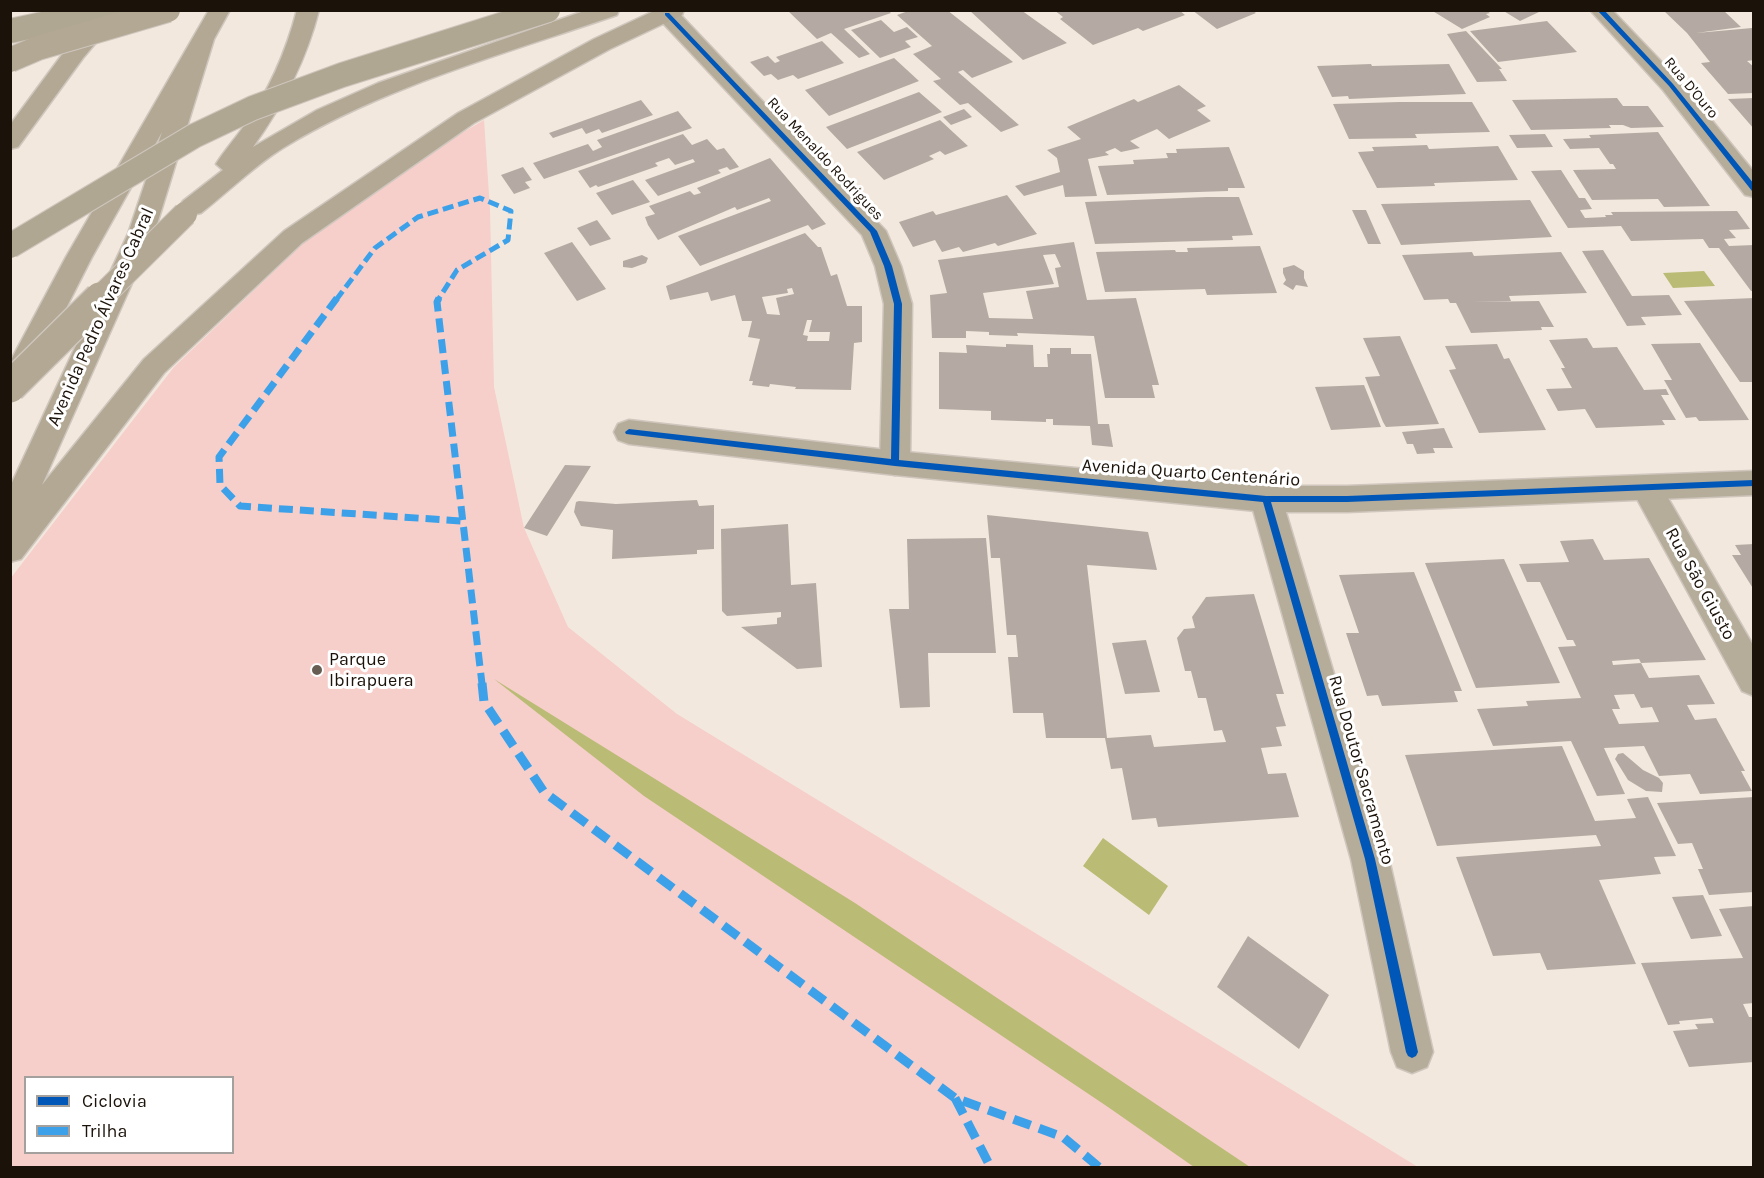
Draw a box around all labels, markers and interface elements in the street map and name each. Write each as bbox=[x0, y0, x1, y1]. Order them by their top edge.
street label: Rua D'Ouro bbox=[1660, 54, 1722, 122]
street label: Rua Menaldo Rodrigues bbox=[763, 94, 887, 224]
street label: Avenida Pedro Álvares Cabral bbox=[43, 204, 159, 430]
street label: Avenida Quarto Centenário bbox=[1081, 455, 1301, 491]
street label: Rua São Giusto bbox=[1660, 524, 1740, 644]
place label: Parque Ibirapuera bbox=[329, 649, 414, 692]
marker: Parque Ibirapuera bbox=[310, 663, 324, 677]
street label: Rua Doutor Sacramento bbox=[1324, 673, 1398, 867]
legend bbox=[24, 1076, 234, 1154]
text: Ciclovia bbox=[82, 1090, 147, 1112]
text: Trilha bbox=[82, 1120, 127, 1142]

